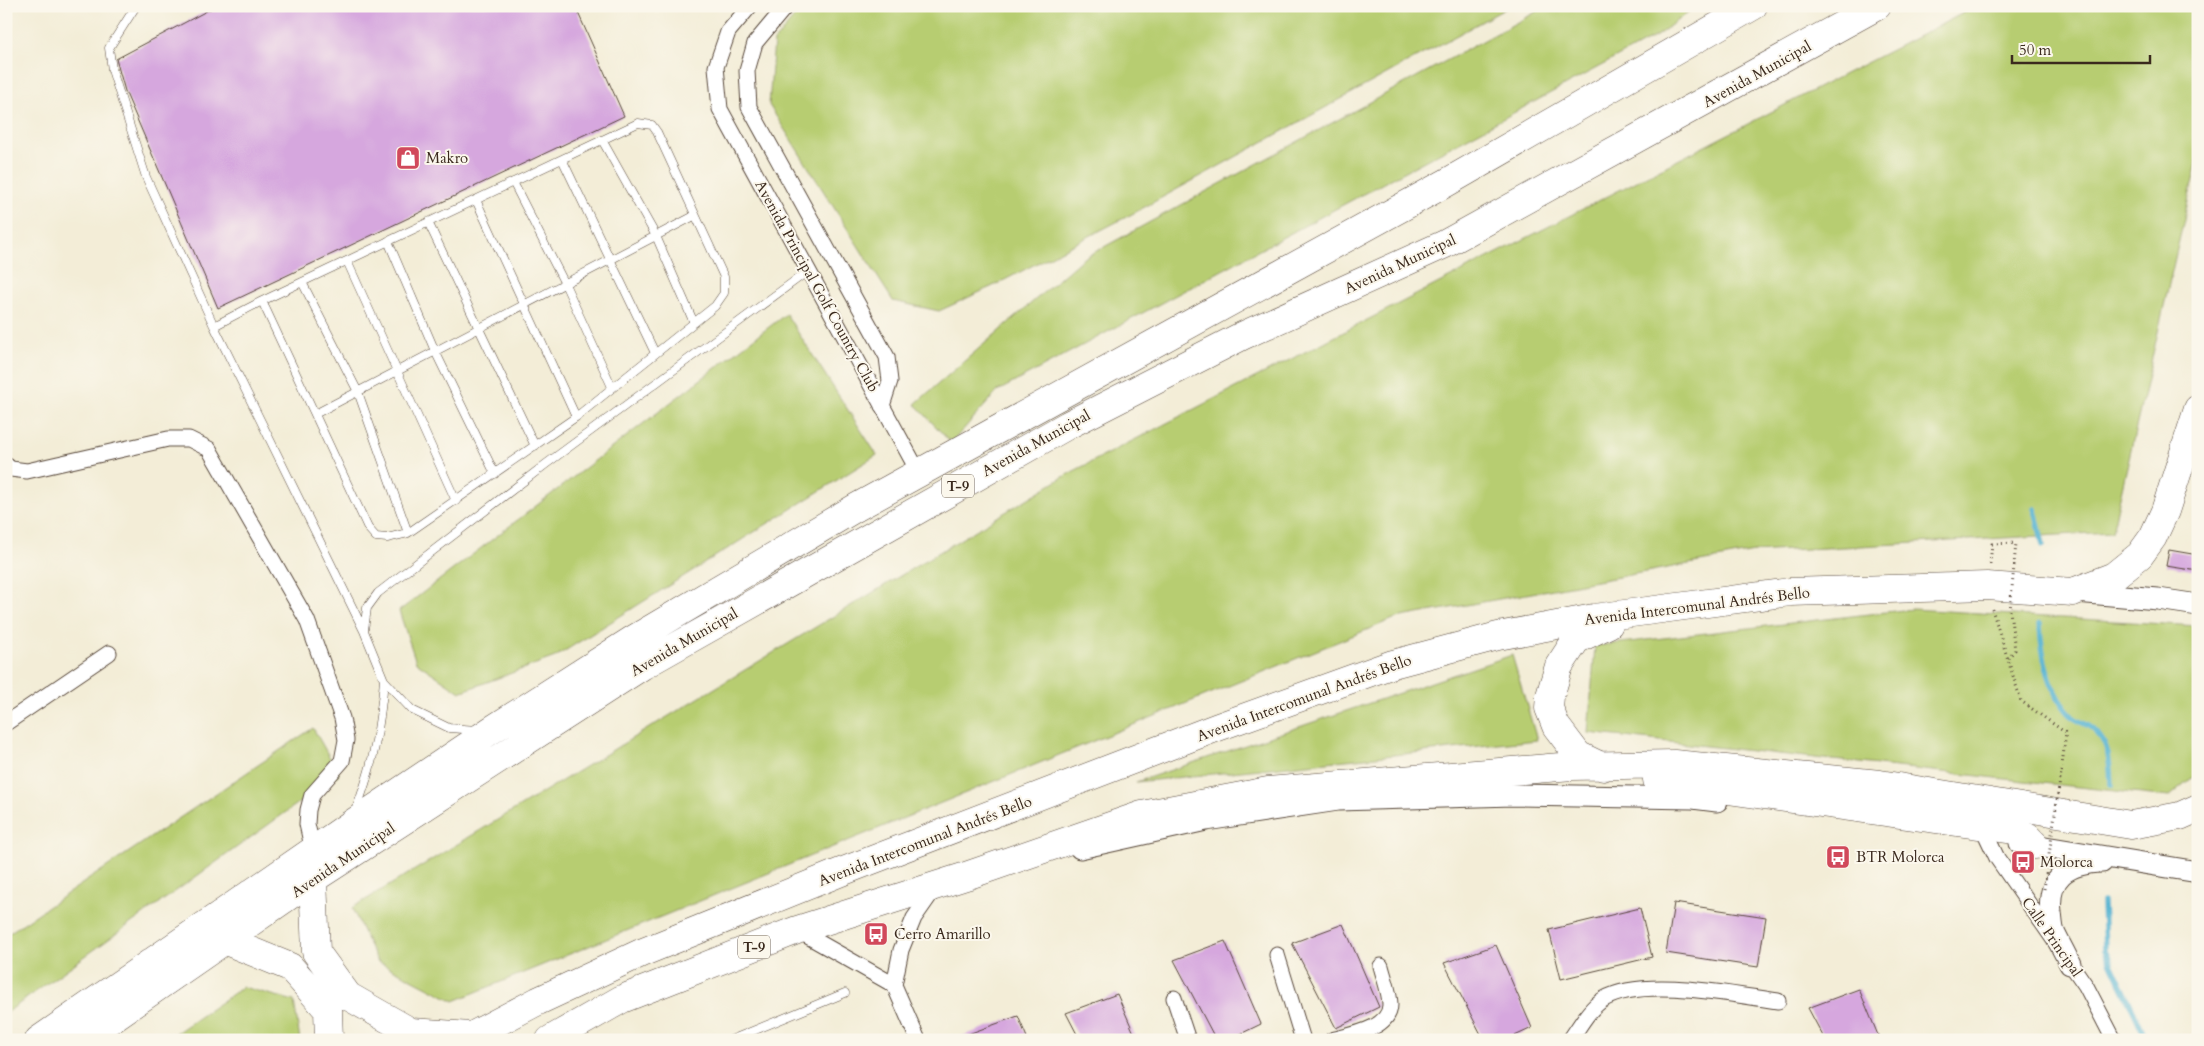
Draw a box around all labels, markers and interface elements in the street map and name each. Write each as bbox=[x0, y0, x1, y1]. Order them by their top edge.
scale bar bbox=[2012, 32, 2149, 64]
street label: Avenida Municipal bbox=[1699, 36, 1815, 112]
text: 50 m bbox=[2019, 40, 2051, 60]
shop icon: Makro bbox=[395, 145, 421, 171]
place label: Makro bbox=[426, 148, 468, 168]
street label: Avenida Principal Golf Country Club bbox=[750, 177, 884, 395]
street label: Avenida Municipal bbox=[1341, 229, 1459, 299]
street label: Avenida Municipal bbox=[978, 405, 1094, 481]
road number: T-9 bbox=[942, 474, 974, 498]
street label: Avenida Intercomunal Andrés Bello bbox=[1583, 582, 1811, 630]
street label: Avenida Municipal bbox=[627, 603, 741, 681]
street label: Avenida Intercomunal Andrés Bello bbox=[1194, 650, 1414, 746]
street label: Avenida Intercomunal Andrés Bello bbox=[815, 791, 1035, 891]
street label: Avenida Municipal bbox=[287, 818, 399, 902]
bus stop icon: BTR Molorca bbox=[1825, 844, 1851, 870]
place label: BTR Molorca bbox=[1856, 847, 1945, 867]
bus stop icon: Molorca bbox=[2010, 849, 2036, 875]
place label: Molorca bbox=[2040, 852, 2093, 872]
street label: Calle Principal bbox=[2017, 893, 2087, 981]
bus stop icon: Cerro Amarillo bbox=[863, 921, 889, 947]
place label: Cerro Amarillo bbox=[894, 924, 991, 944]
road number: T-9 bbox=[738, 936, 770, 959]

